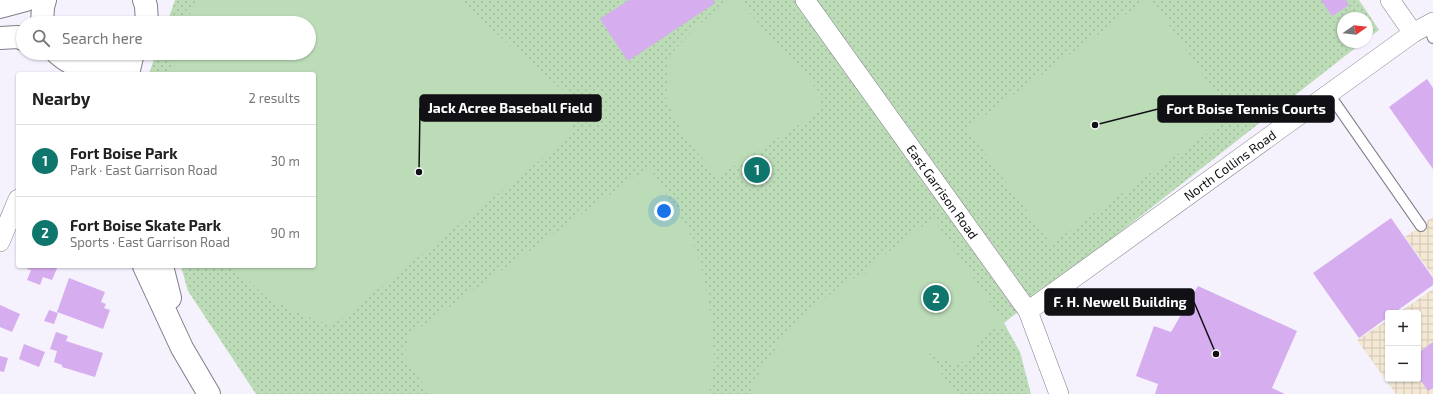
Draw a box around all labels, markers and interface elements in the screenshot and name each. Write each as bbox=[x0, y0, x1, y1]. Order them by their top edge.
north arrow bbox=[1337, 12, 1373, 48]
search box bbox=[16, 16, 316, 60]
icon: search bbox=[30, 27, 52, 49]
text: Search here bbox=[62, 29, 143, 47]
text: Nearby bbox=[32, 88, 90, 108]
text: 2 results bbox=[248, 90, 300, 106]
callout: Jack Acree Baseball Field bbox=[420, 95, 601, 121]
callout: Fort Boise Tennis Courts bbox=[1158, 96, 1334, 122]
text: Jack Acree Baseball Field bbox=[428, 99, 592, 116]
text: Fort Boise Tennis Courts bbox=[1166, 100, 1326, 117]
street label: North Collins Road bbox=[1181, 127, 1279, 204]
street label: East Garrison Road bbox=[903, 141, 982, 242]
text: Fort Boise Park bbox=[70, 144, 178, 162]
text: 1 bbox=[42, 153, 48, 169]
text: 30 m bbox=[271, 153, 300, 169]
pin: 1 bbox=[744, 155, 770, 185]
text: Park · East Garrison Road bbox=[70, 162, 218, 178]
your location bbox=[654, 201, 674, 221]
text: Fort Boise Skate Park bbox=[70, 216, 221, 234]
text: 2 bbox=[41, 225, 49, 241]
text: 90 m bbox=[270, 225, 300, 241]
text: Sports · East Garrison Road bbox=[70, 234, 230, 250]
pin: 2 bbox=[923, 283, 949, 313]
callout: F. H. Newell Building bbox=[1045, 289, 1194, 315]
text: F. H. Newell Building bbox=[1053, 293, 1187, 310]
map controls bbox=[1385, 310, 1421, 382]
button: + bbox=[1385, 310, 1421, 346]
button: − bbox=[1385, 346, 1421, 382]

